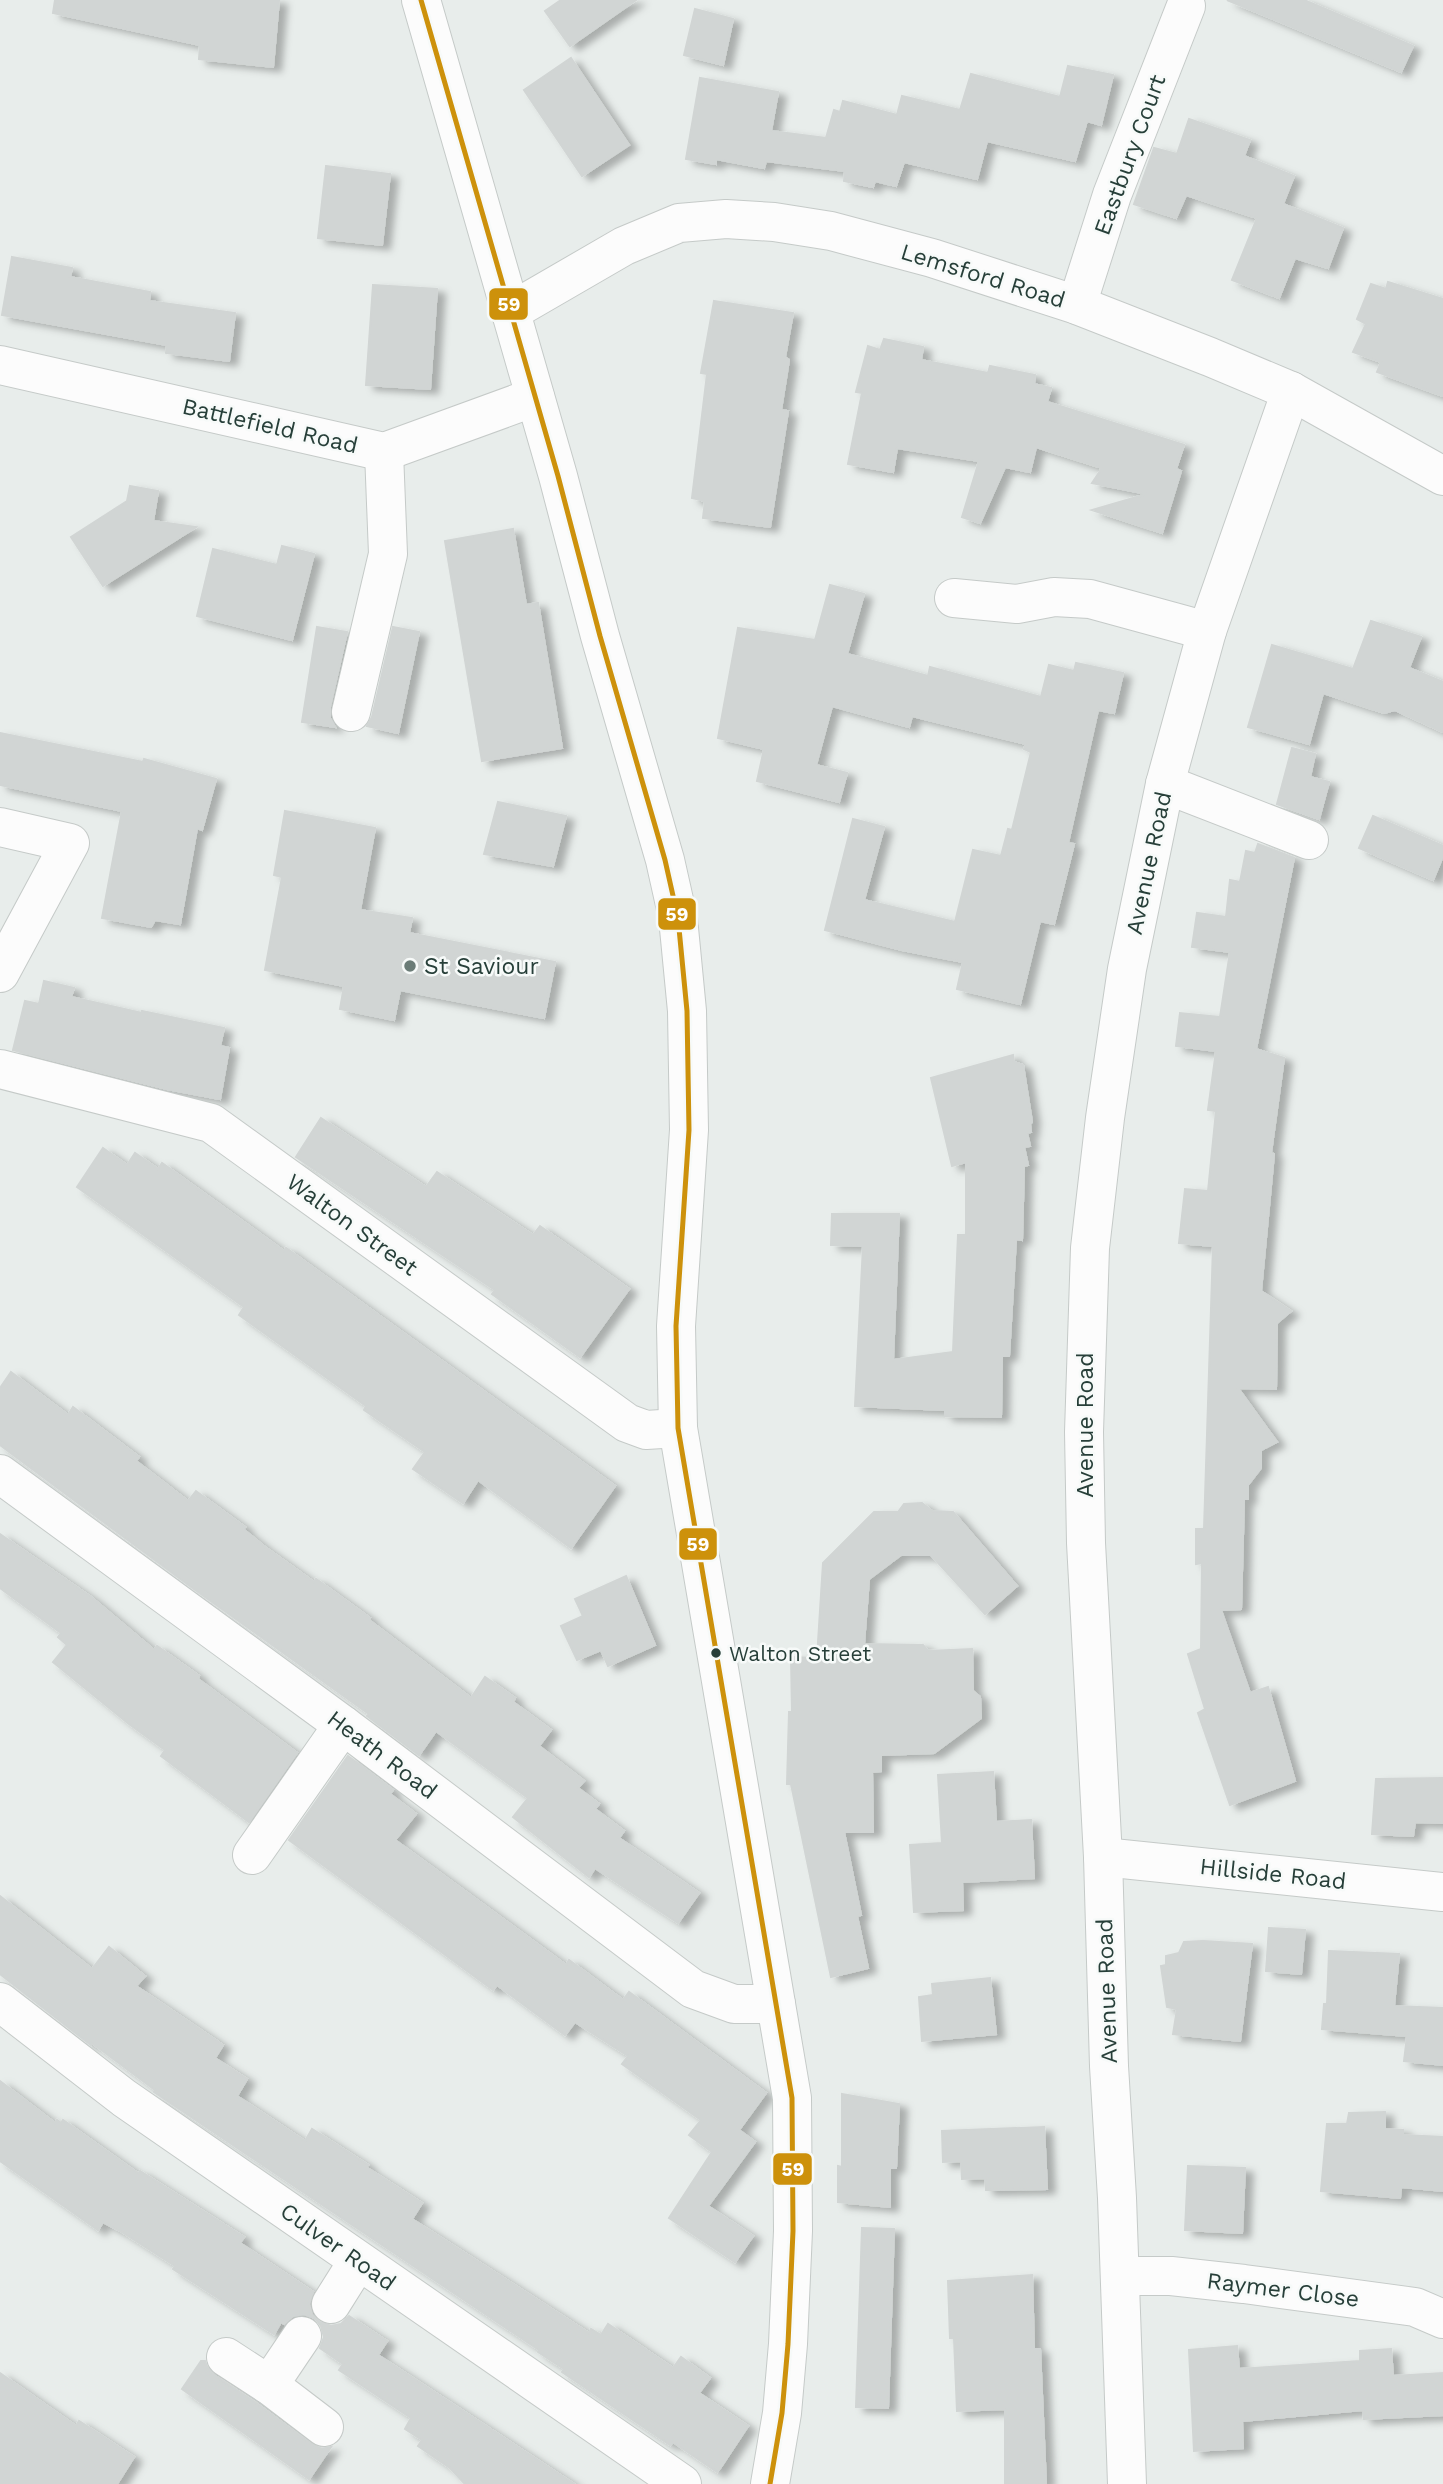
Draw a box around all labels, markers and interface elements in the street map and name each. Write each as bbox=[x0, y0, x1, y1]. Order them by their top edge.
street label: Eastbury Court bbox=[1088, 71, 1172, 239]
street label: Lemsford Road bbox=[897, 238, 1069, 314]
line badge: 59 bbox=[488, 287, 529, 321]
text: 59 bbox=[498, 293, 520, 316]
street label: Battlefield Road bbox=[180, 393, 360, 459]
street label: Avenue Road bbox=[1121, 789, 1177, 937]
line badge: 59 bbox=[657, 897, 697, 931]
text: 59 bbox=[666, 903, 688, 926]
place label: St Saviour bbox=[424, 953, 539, 980]
marker: St Saviour bbox=[402, 958, 418, 974]
street label: Walton Street bbox=[281, 1168, 423, 1282]
street label: Avenue Road bbox=[1072, 1352, 1099, 1498]
line badge: 59 bbox=[678, 1527, 718, 1561]
text: 59 bbox=[687, 1533, 709, 1556]
place label: Walton Street bbox=[729, 1641, 871, 1666]
marker: Walton Street bbox=[709, 1646, 723, 1660]
street label: Heath Road bbox=[322, 1705, 442, 1805]
street label: Hillside Road bbox=[1198, 1853, 1348, 1895]
street label: Avenue Road bbox=[1091, 1918, 1123, 2064]
line badge: 59 bbox=[772, 2152, 813, 2186]
text: 59 bbox=[782, 2158, 804, 2181]
street label: Culver Road bbox=[275, 2197, 401, 2297]
street label: Raymer Close bbox=[1205, 2267, 1361, 2313]

